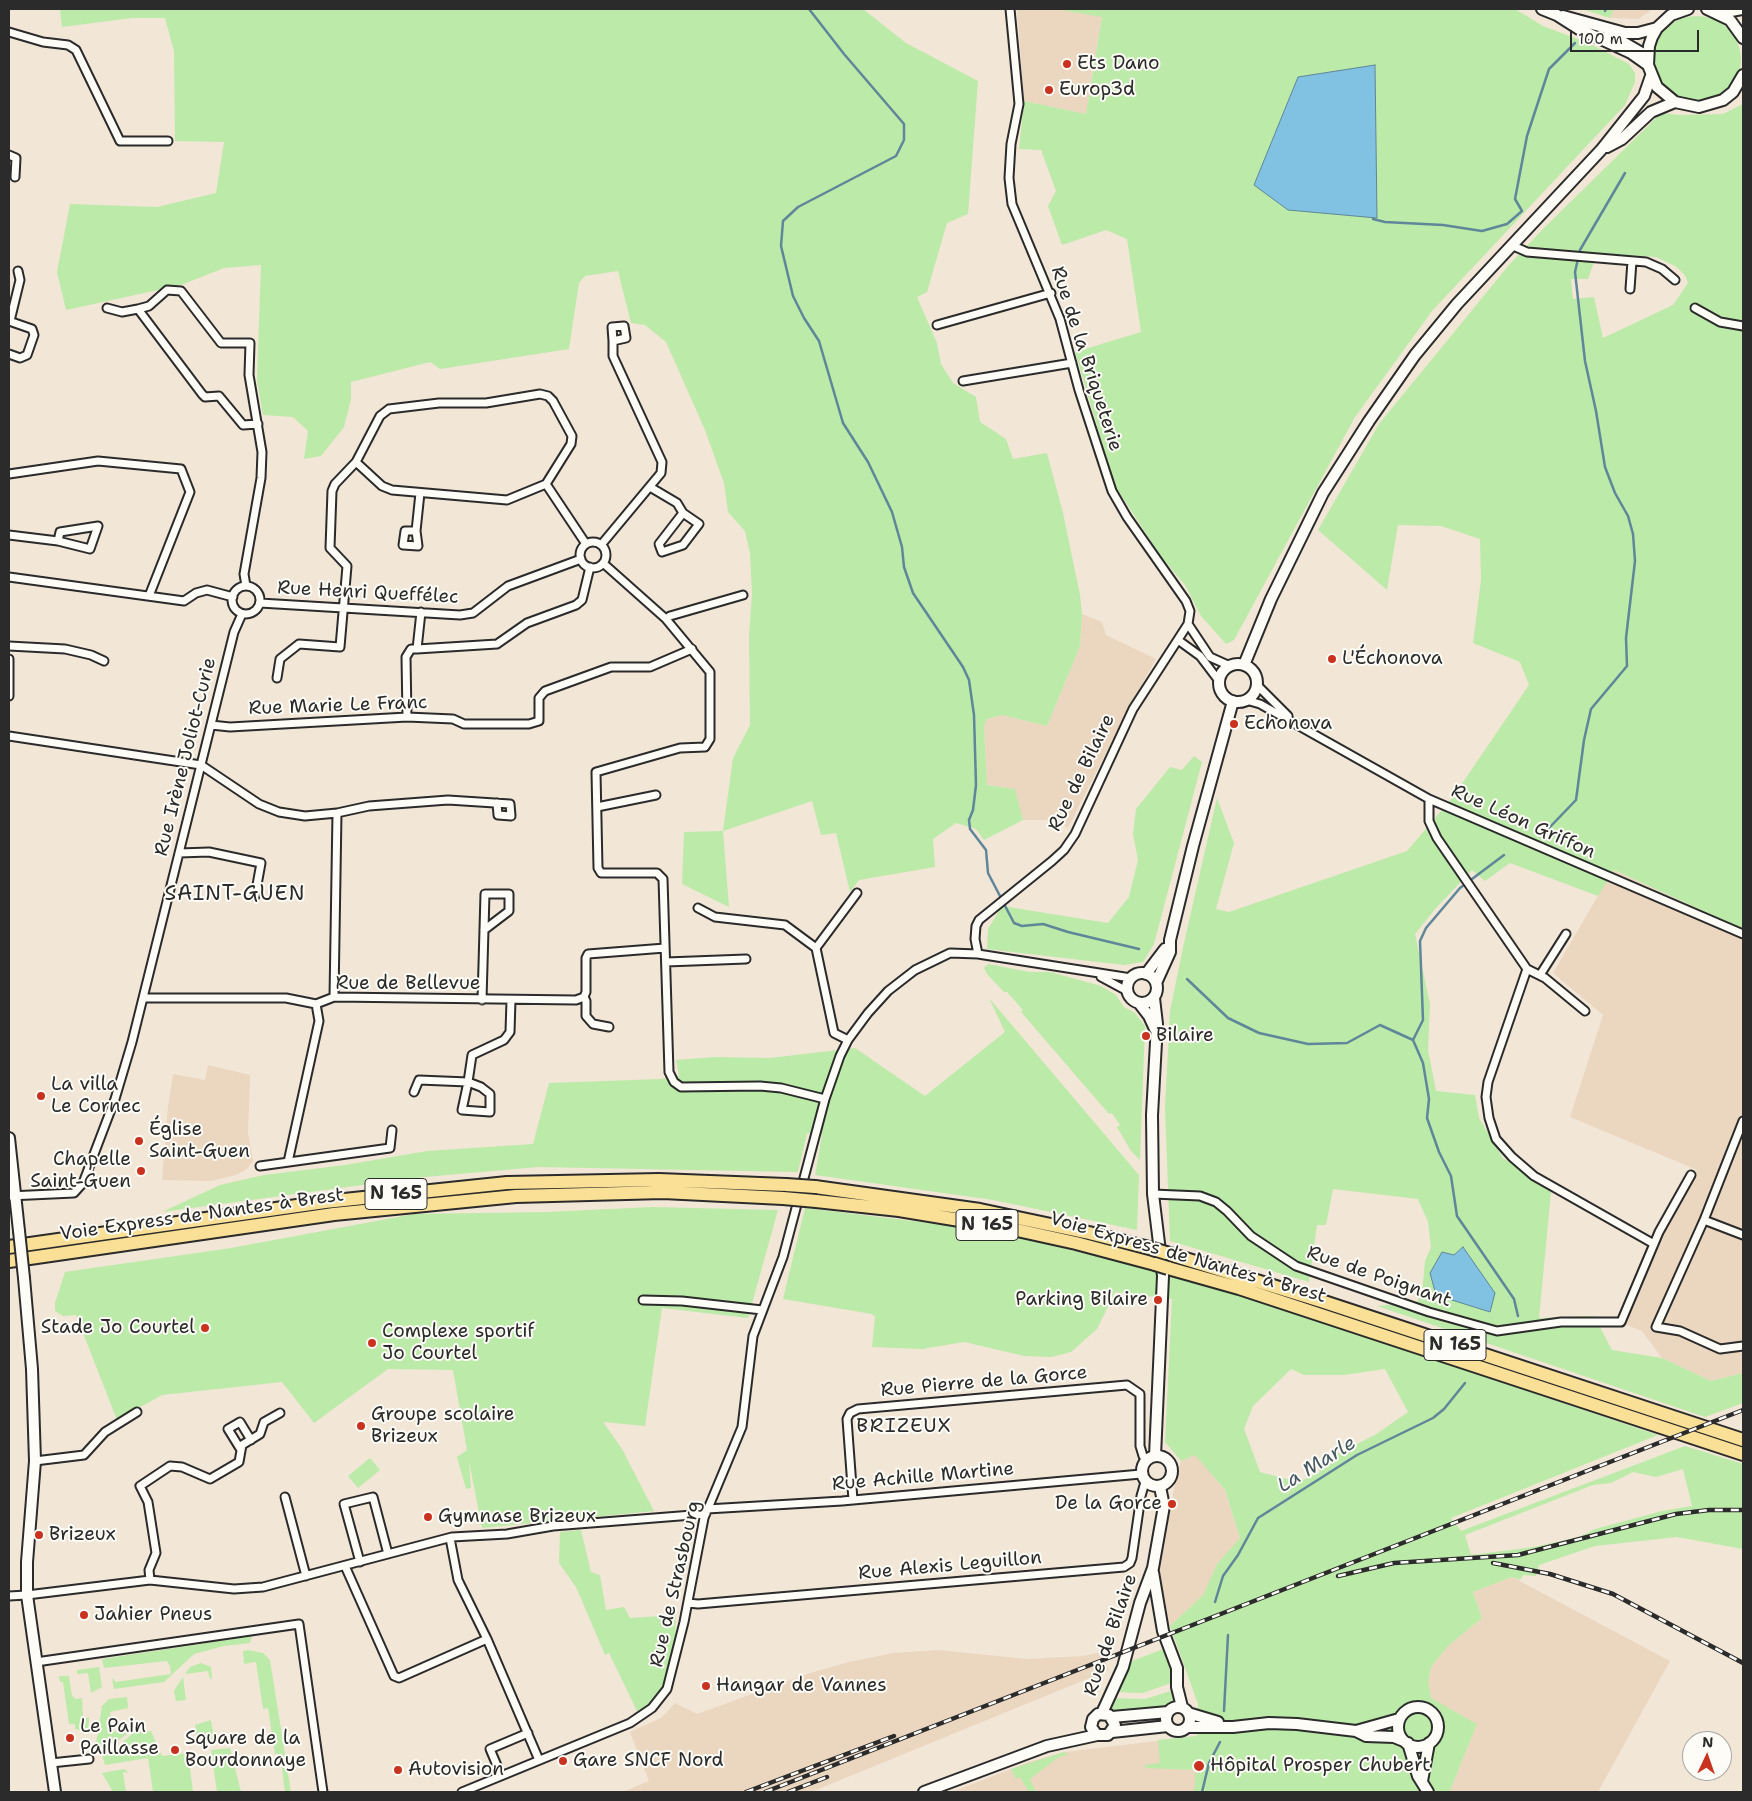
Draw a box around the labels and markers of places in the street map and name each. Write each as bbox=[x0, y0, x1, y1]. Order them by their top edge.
place label: Ets Dano bbox=[1077, 53, 1160, 75]
marker: Ets Dano bbox=[1061, 58, 1073, 70]
place label: Europ3d bbox=[1059, 79, 1135, 101]
marker: Europ3d bbox=[1043, 84, 1055, 96]
place label: L'Échonova bbox=[1342, 648, 1443, 670]
marker: L'Échonova bbox=[1326, 653, 1338, 665]
place label: Echonova bbox=[1244, 713, 1332, 735]
marker: Echonova bbox=[1228, 718, 1240, 730]
place label: Bilaire bbox=[1156, 1025, 1214, 1047]
marker: Bilaire bbox=[1140, 1030, 1152, 1042]
place label: La villa Le Cornec bbox=[51, 1074, 141, 1118]
marker: La villa Le Cornec bbox=[35, 1090, 47, 1102]
place label: Église Saint-Guen bbox=[149, 1119, 250, 1163]
marker: Église Saint-Guen bbox=[133, 1135, 145, 1147]
place label: Chapelle Saint-Guen bbox=[30, 1149, 131, 1193]
marker: Chapelle Saint-Guen bbox=[135, 1165, 147, 1177]
place label: Parking Bilaire bbox=[1015, 1289, 1148, 1311]
marker: Parking Bilaire bbox=[1152, 1294, 1164, 1306]
place label: Stade Jo Courtel bbox=[41, 1317, 195, 1339]
place label: Complexe sportif Jo Courtel bbox=[382, 1321, 534, 1365]
marker: Stade Jo Courtel bbox=[199, 1322, 211, 1334]
marker: Complexe sportif Jo Courtel bbox=[366, 1337, 378, 1349]
place label: Groupe scolaire Brizeux bbox=[371, 1404, 515, 1448]
marker: Groupe scolaire Brizeux bbox=[355, 1420, 367, 1432]
place label: De la Gorce bbox=[1055, 1493, 1162, 1515]
marker: De la Gorce bbox=[1166, 1498, 1178, 1510]
place label: Gymnase Brizeux bbox=[438, 1506, 596, 1528]
marker: Gymnase Brizeux bbox=[422, 1511, 434, 1523]
place label: Brizeux bbox=[49, 1524, 116, 1546]
marker: Brizeux bbox=[33, 1529, 45, 1541]
place label: Jahier Pneus bbox=[94, 1604, 212, 1626]
marker: Jahier Pneus bbox=[78, 1609, 90, 1621]
place label: Hangar de Vannes bbox=[716, 1675, 887, 1697]
marker: Hangar de Vannes bbox=[700, 1680, 712, 1692]
place label: Le Pain Paillasse bbox=[80, 1716, 159, 1760]
place label: Square de la Bourdonnaye bbox=[185, 1728, 306, 1772]
marker: Le Pain Paillasse bbox=[64, 1732, 76, 1744]
marker: Square de la Bourdonnaye bbox=[169, 1744, 181, 1756]
place label: Gare SNCF Nord bbox=[573, 1750, 724, 1772]
marker: Gare SNCF Nord bbox=[557, 1755, 569, 1767]
place label: Hôpital Prosper Chubert bbox=[1210, 1755, 1431, 1777]
place label: Autovision bbox=[408, 1759, 504, 1781]
marker: Hôpital Prosper Chubert bbox=[1192, 1759, 1206, 1773]
marker: Autovision bbox=[392, 1764, 404, 1776]

